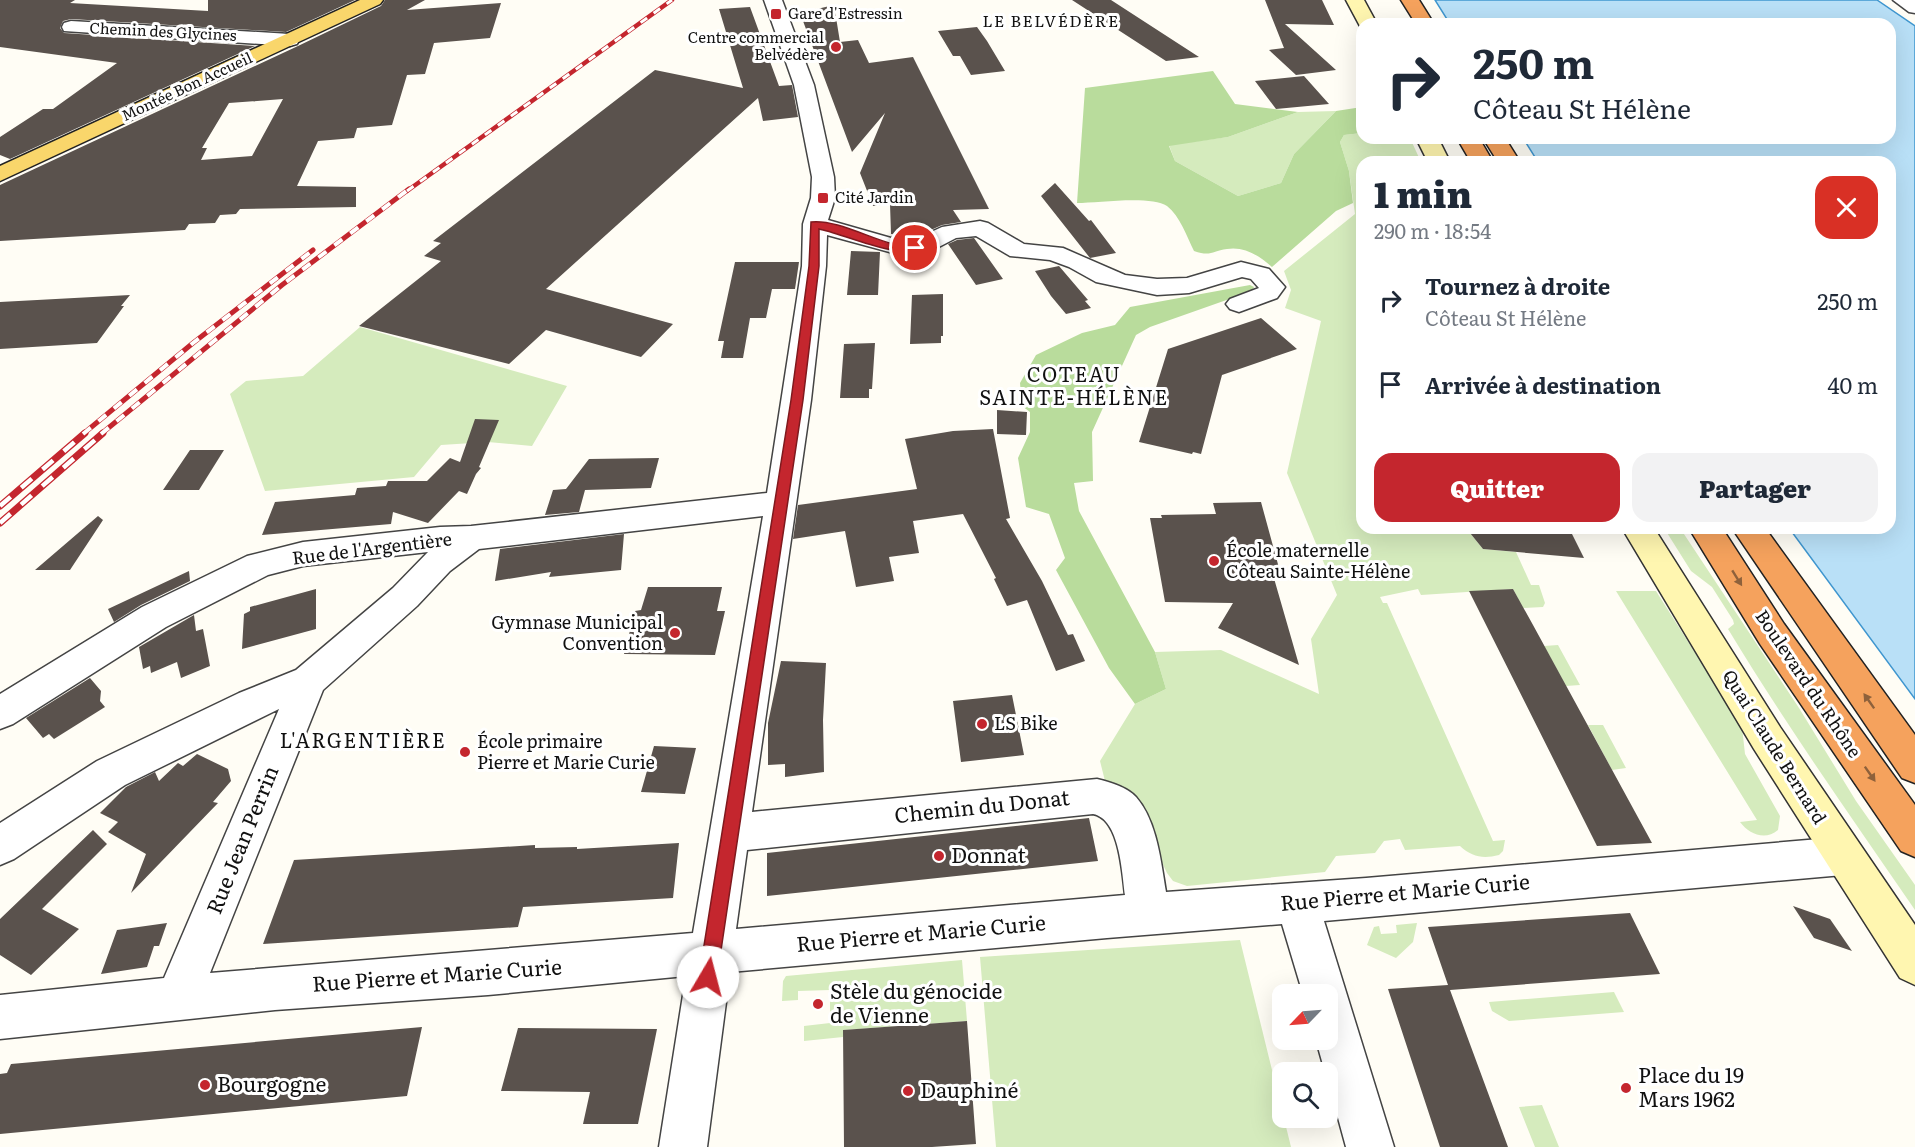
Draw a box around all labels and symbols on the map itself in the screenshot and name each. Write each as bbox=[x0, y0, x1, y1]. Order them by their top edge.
place label: Gare d'Estressin bbox=[788, 1, 903, 24]
marker: Gare d'Estressin bbox=[769, 7, 783, 21]
district label: LE BELVÉDÈRE bbox=[982, 8, 1120, 32]
street label: Chemin des Glycines bbox=[89, 15, 237, 46]
place label: Centre commercial Belvédère bbox=[688, 25, 824, 65]
marker: Centre commercial Belvédère bbox=[829, 40, 843, 54]
street label: Montée Bon Accueil bbox=[117, 45, 256, 126]
place label: Cité Jardin bbox=[835, 185, 914, 208]
marker: Cité Jardin bbox=[816, 191, 830, 205]
pin bbox=[889, 222, 940, 273]
district label: COTEAU SAINTE-HÉLÈNE bbox=[979, 358, 1169, 411]
street label: Rue de l'Argentière bbox=[290, 524, 453, 571]
place label: École maternelle Côteau Sainte-Hélène bbox=[1226, 536, 1410, 584]
marker: École maternelle Côteau Sainte-Hélène bbox=[1207, 554, 1221, 568]
one-way arrow bbox=[1731, 569, 1742, 586]
street label: Boulevard du Rhône bbox=[1750, 604, 1869, 763]
place label: Gymnase Municipal Convention bbox=[491, 608, 663, 656]
marker: Gymnase Municipal Convention bbox=[668, 626, 682, 640]
street label: Quai Claude Bernard bbox=[1717, 664, 1834, 829]
one-way arrow bbox=[1863, 694, 1875, 710]
place label: LS Bike bbox=[994, 709, 1058, 736]
marker: LS Bike bbox=[975, 717, 989, 731]
district label: L'ARGENTIÈRE bbox=[280, 724, 446, 754]
place label: École primaire Pierre et Marie Curie bbox=[477, 727, 655, 775]
marker: École primaire Pierre et Marie Curie bbox=[458, 745, 472, 759]
street label: Rue Jean Perrin bbox=[197, 760, 285, 918]
one-way arrow bbox=[1864, 765, 1876, 781]
street label: Chemin du Donat bbox=[893, 780, 1071, 829]
place label: Donnat bbox=[951, 838, 1026, 869]
marker: Donnat bbox=[932, 849, 946, 863]
street label: Rue Pierre et Marie Curie bbox=[1279, 864, 1531, 917]
street label: Rue Pierre et Marie Curie bbox=[795, 905, 1047, 958]
position arrow bbox=[676, 945, 740, 1009]
street label: Rue Pierre et Marie Curie bbox=[311, 949, 563, 998]
place label: Stèle du génocide de Vienne bbox=[830, 974, 1002, 1029]
north arrow bbox=[1272, 984, 1338, 1050]
marker: Stèle du génocide de Vienne bbox=[811, 997, 825, 1011]
place label: Place du 19 Mars 1962 bbox=[1638, 1058, 1744, 1113]
place label: Bourgogne bbox=[217, 1067, 326, 1098]
place label: Dauphiné bbox=[920, 1073, 1018, 1104]
marker: Bourgogne bbox=[198, 1078, 212, 1092]
marker: Place du 19 Mars 1962 bbox=[1619, 1081, 1633, 1095]
marker: Dauphiné bbox=[901, 1084, 915, 1098]

